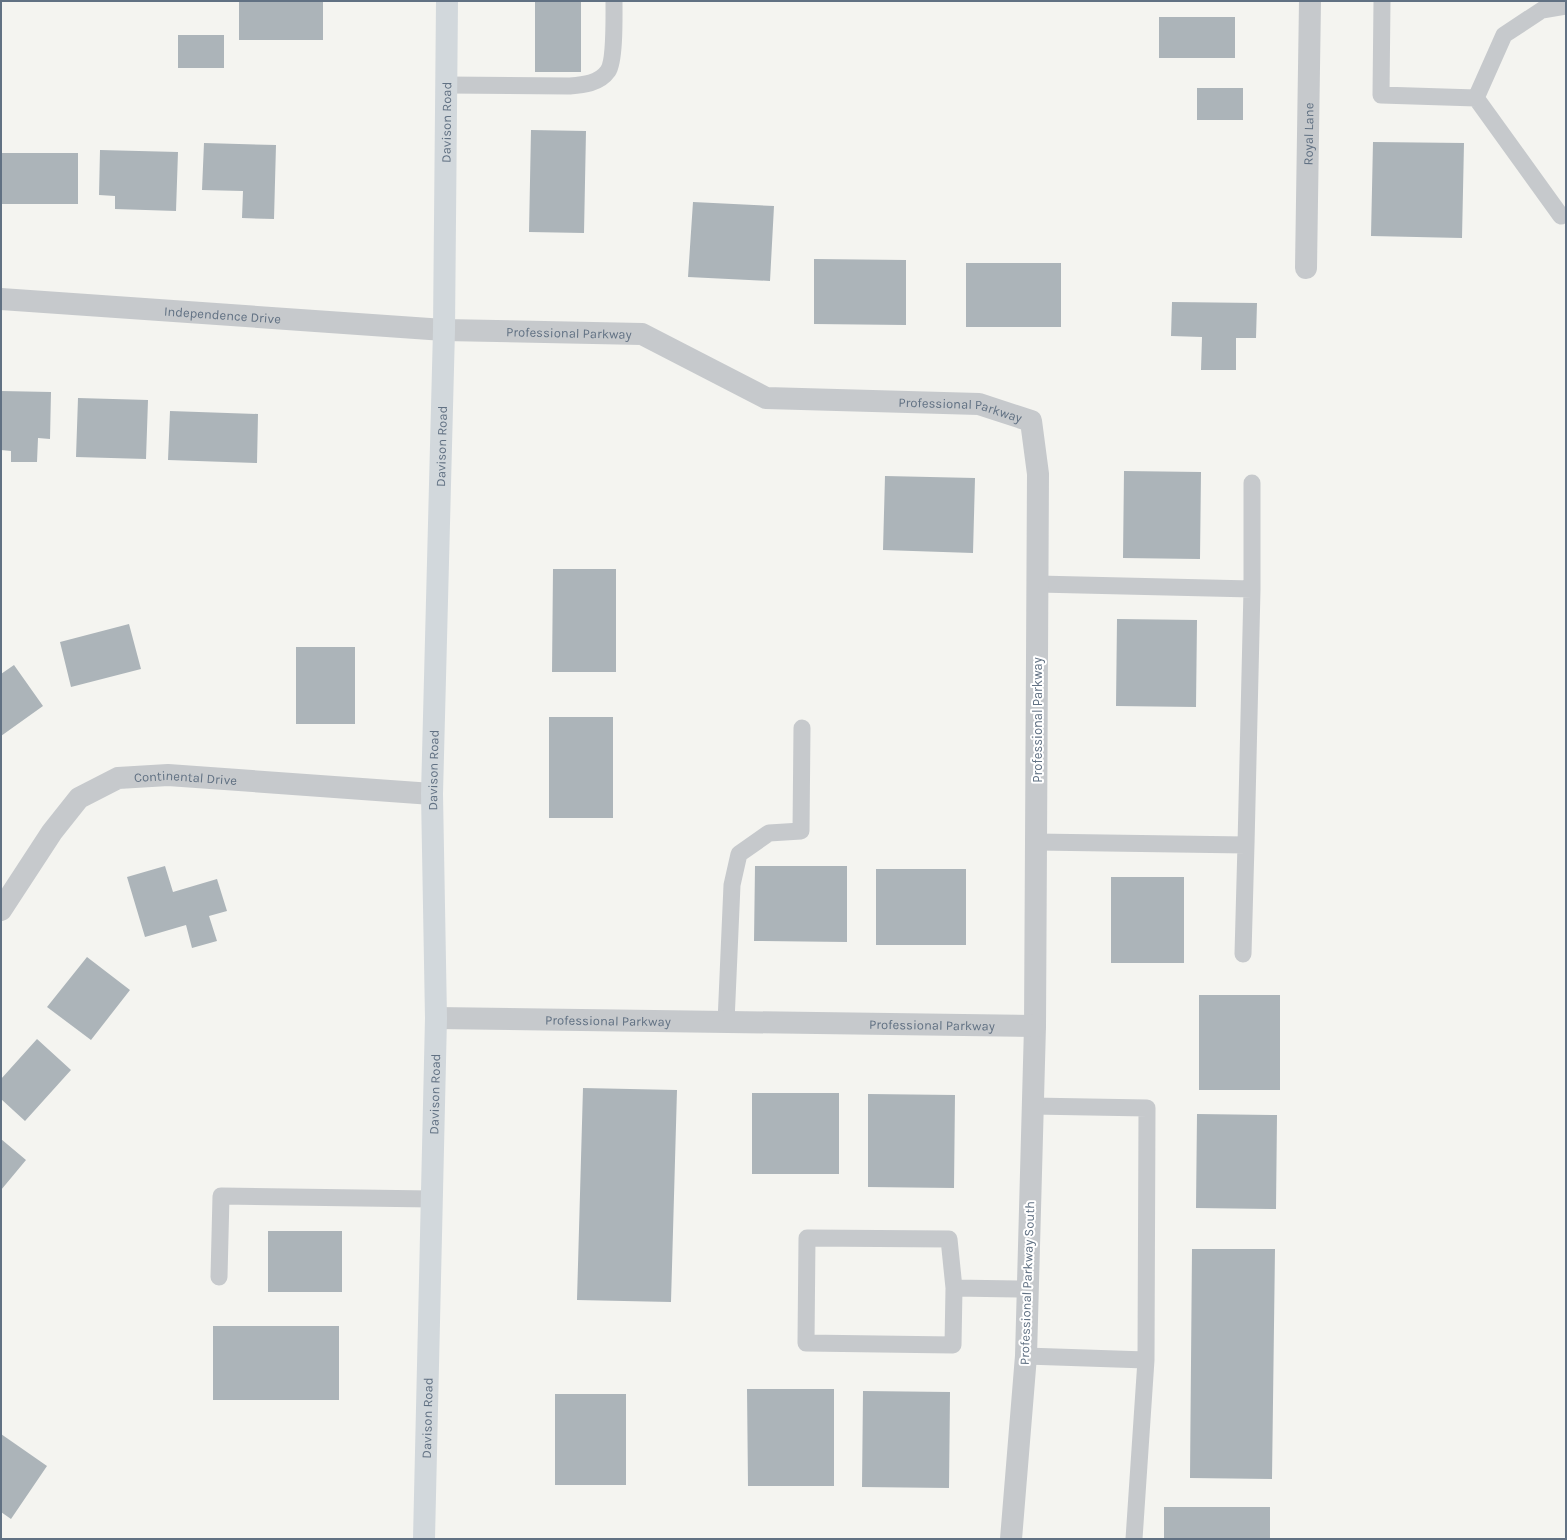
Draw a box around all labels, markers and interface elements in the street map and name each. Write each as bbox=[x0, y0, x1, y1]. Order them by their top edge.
street label: Davison Road bbox=[438, 82, 454, 163]
street label: Royal Lane bbox=[1300, 102, 1316, 166]
street label: Independence Drive bbox=[163, 303, 282, 326]
street label: Professional Parkway bbox=[506, 324, 632, 341]
street label: Professional Parkway bbox=[898, 394, 1024, 425]
street label: Davison Road bbox=[432, 406, 450, 487]
street label: Professional Parkway bbox=[1030, 657, 1045, 783]
street label: Davison Road bbox=[424, 729, 441, 811]
street label: Continental Drive bbox=[133, 767, 238, 787]
street label: Professional Parkway bbox=[545, 1012, 671, 1029]
street label: Professional Parkway bbox=[869, 1016, 995, 1033]
street label: Davison Road bbox=[426, 1053, 443, 1135]
street label: Professional Parkway South bbox=[1017, 1201, 1037, 1365]
street label: Davison Road bbox=[418, 1377, 435, 1459]

